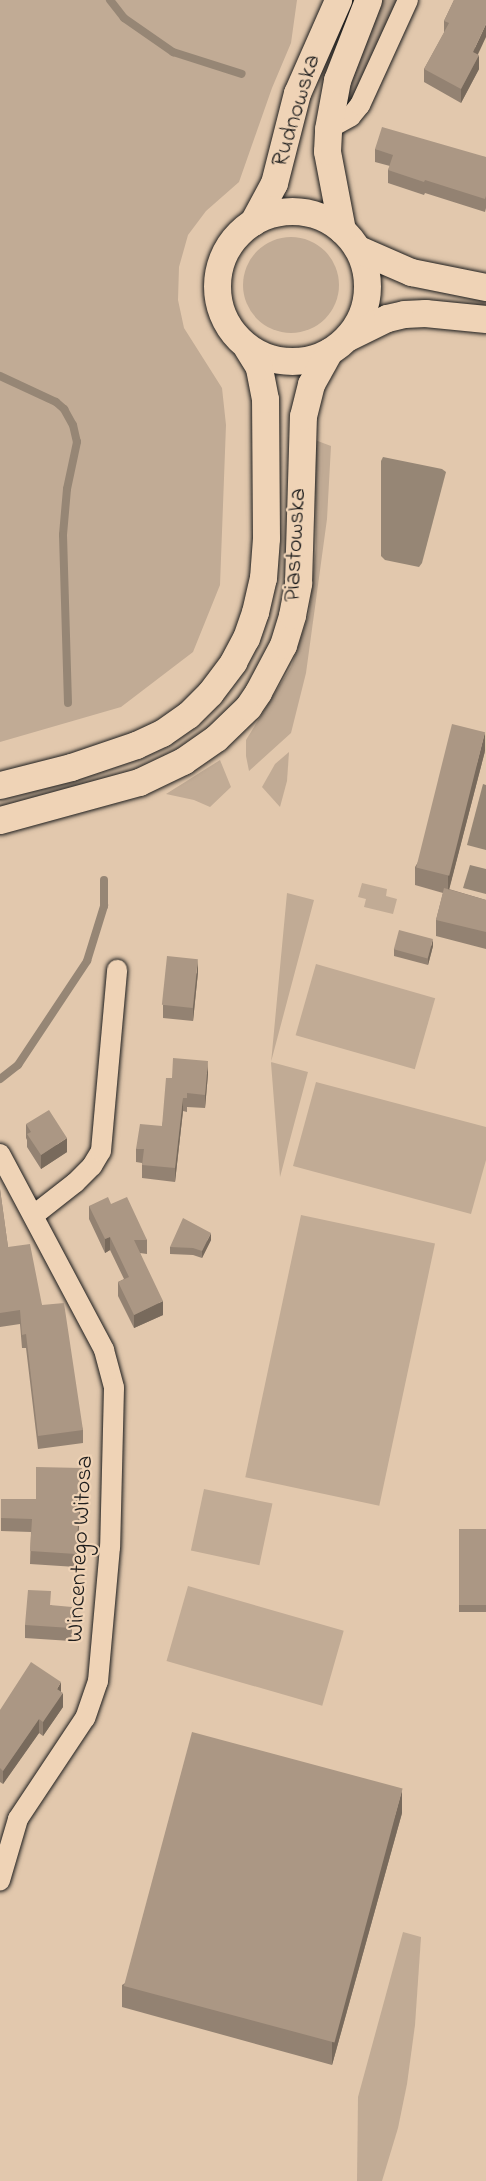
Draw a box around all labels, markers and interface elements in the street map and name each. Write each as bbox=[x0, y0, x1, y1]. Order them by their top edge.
street label: Rudnowska bbox=[266, 51, 328, 171]
street label: Piastowska bbox=[279, 487, 313, 603]
street label: Wincentego Witosa bbox=[62, 1455, 100, 1643]

